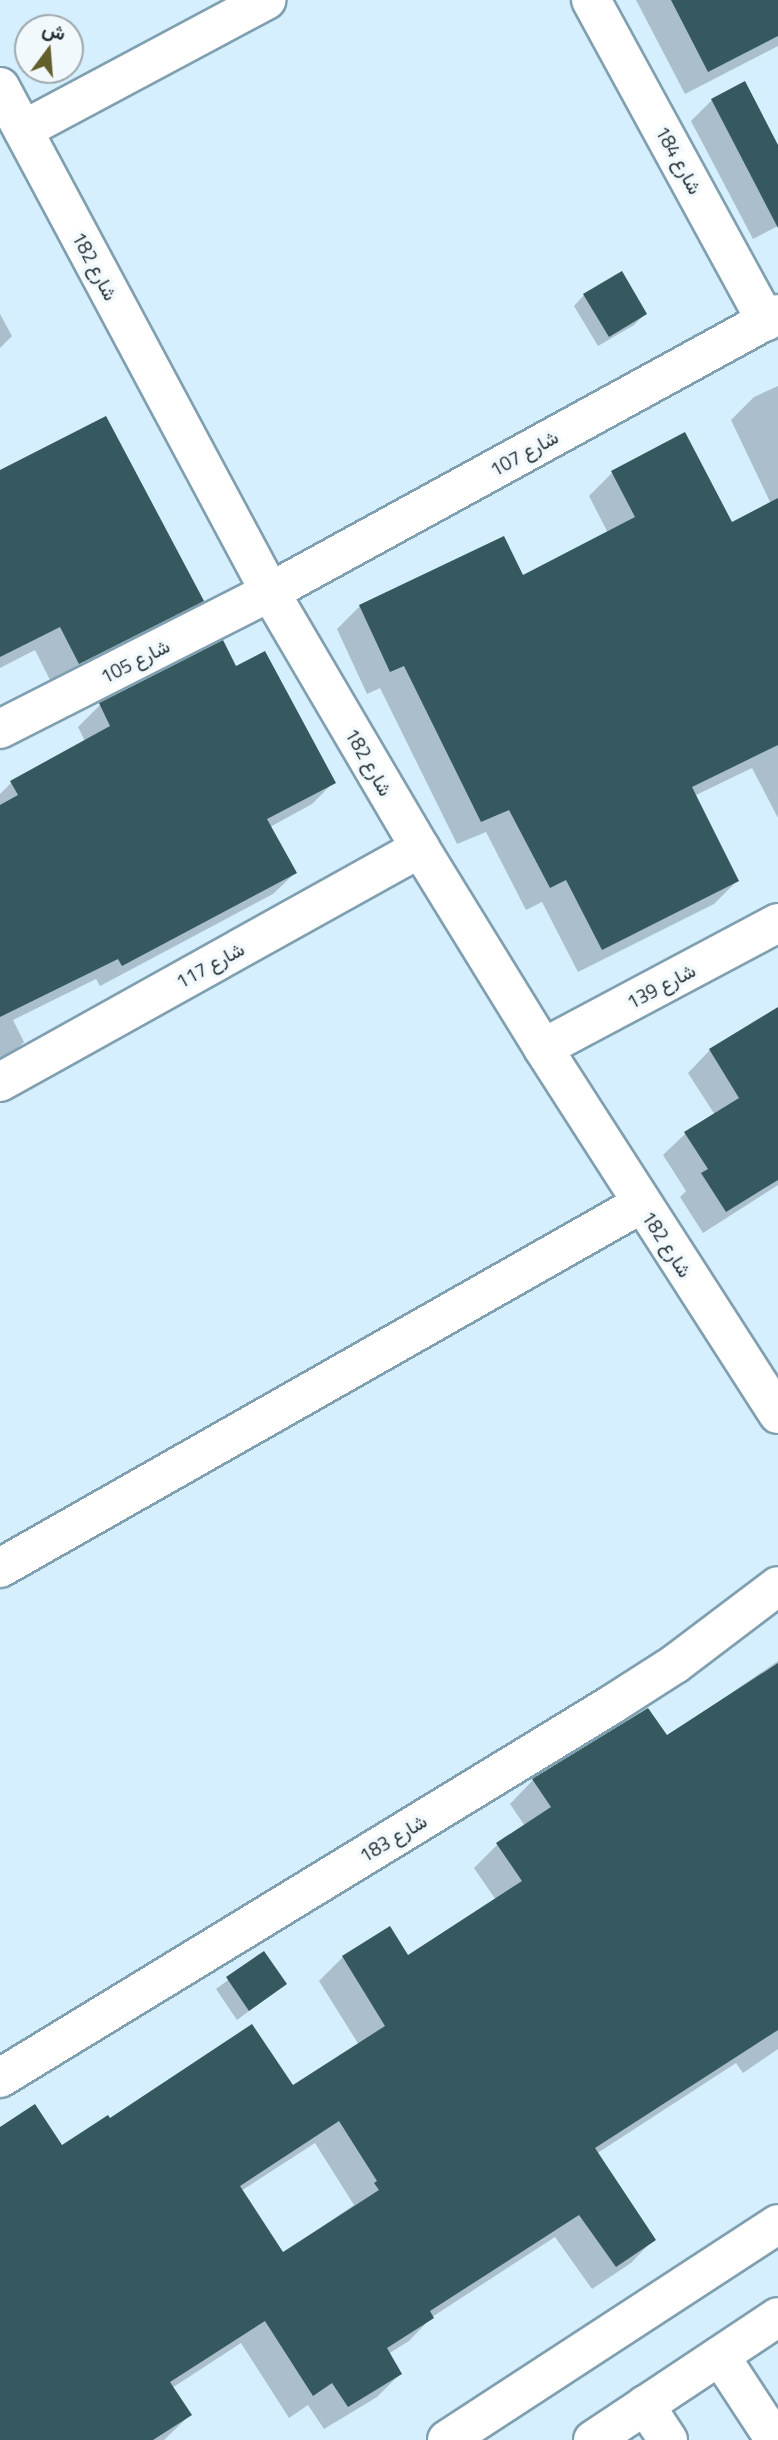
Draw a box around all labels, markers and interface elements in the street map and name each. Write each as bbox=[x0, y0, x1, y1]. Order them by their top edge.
text: ش bbox=[39, 13, 69, 47]
north arrow bbox=[14, 14, 84, 84]
street label: شارع 184 bbox=[651, 122, 707, 198]
street label: شارع 182 bbox=[67, 228, 123, 304]
street label: شارع 107 bbox=[486, 425, 562, 481]
street label: شارع 105 bbox=[97, 634, 173, 688]
street label: شارع 182 bbox=[341, 724, 397, 800]
street label: شارع 117 bbox=[172, 937, 248, 993]
street label: شارع 139 bbox=[623, 958, 699, 1014]
street label: شارع 182 bbox=[637, 1207, 697, 1281]
street label: شارع 183 bbox=[355, 1809, 431, 1867]

